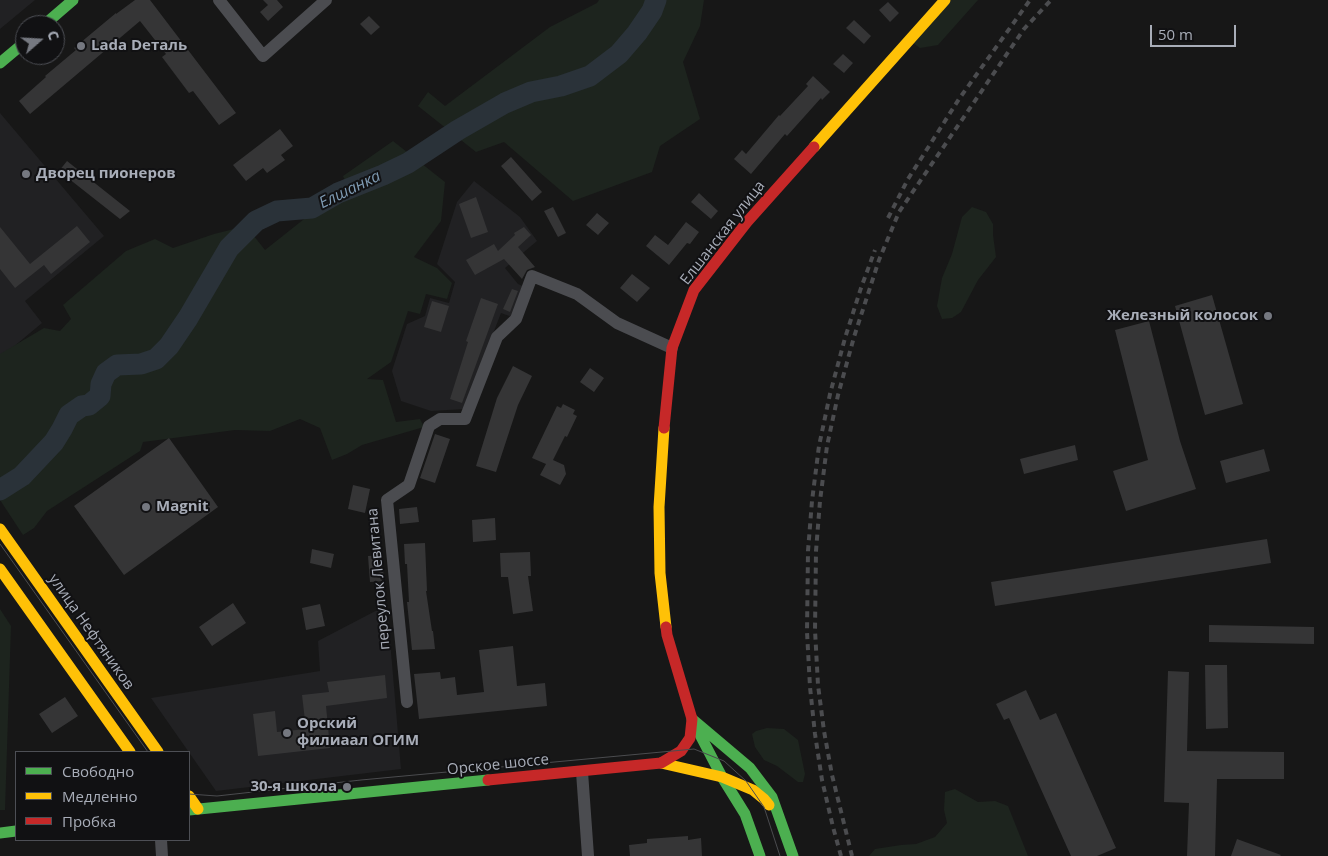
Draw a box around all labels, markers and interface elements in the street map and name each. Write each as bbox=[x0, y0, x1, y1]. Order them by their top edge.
north arrow bbox=[15, 15, 65, 65]
scale bar bbox=[1153, 15, 1239, 47]
text: 50 m bbox=[1158, 24, 1193, 44]
text: С bbox=[43, 28, 64, 43]
place label: Lada Dеталь bbox=[91, 37, 187, 55]
marker: Lada Dеталь bbox=[75, 40, 87, 52]
place label: Дворец пионеров bbox=[36, 165, 176, 183]
water label: Елшанка bbox=[316, 167, 384, 213]
marker: Дворец пионеров bbox=[20, 168, 32, 180]
street label: Елшанская улица bbox=[677, 177, 769, 289]
place label: Железный колосок bbox=[1107, 307, 1258, 325]
marker: Железный колосок bbox=[1262, 310, 1274, 322]
place label: Magnit bbox=[156, 498, 209, 516]
marker: Magnit bbox=[140, 501, 152, 513]
street label: переулок Левитана bbox=[364, 507, 394, 651]
street label: улица Нефтяников bbox=[44, 571, 138, 693]
place label: Орский филиаал ОГИМ bbox=[297, 715, 419, 750]
marker: Орский филиаал ОГИМ bbox=[281, 727, 293, 739]
legend bbox=[15, 751, 190, 841]
street label: Орское шоссе bbox=[446, 751, 550, 779]
text: Свободно bbox=[62, 761, 134, 781]
place label: 30-я школа bbox=[250, 778, 337, 796]
marker: 30-я школа bbox=[341, 781, 353, 793]
text: Медленно bbox=[62, 786, 138, 806]
text: Пробка bbox=[62, 811, 116, 831]

